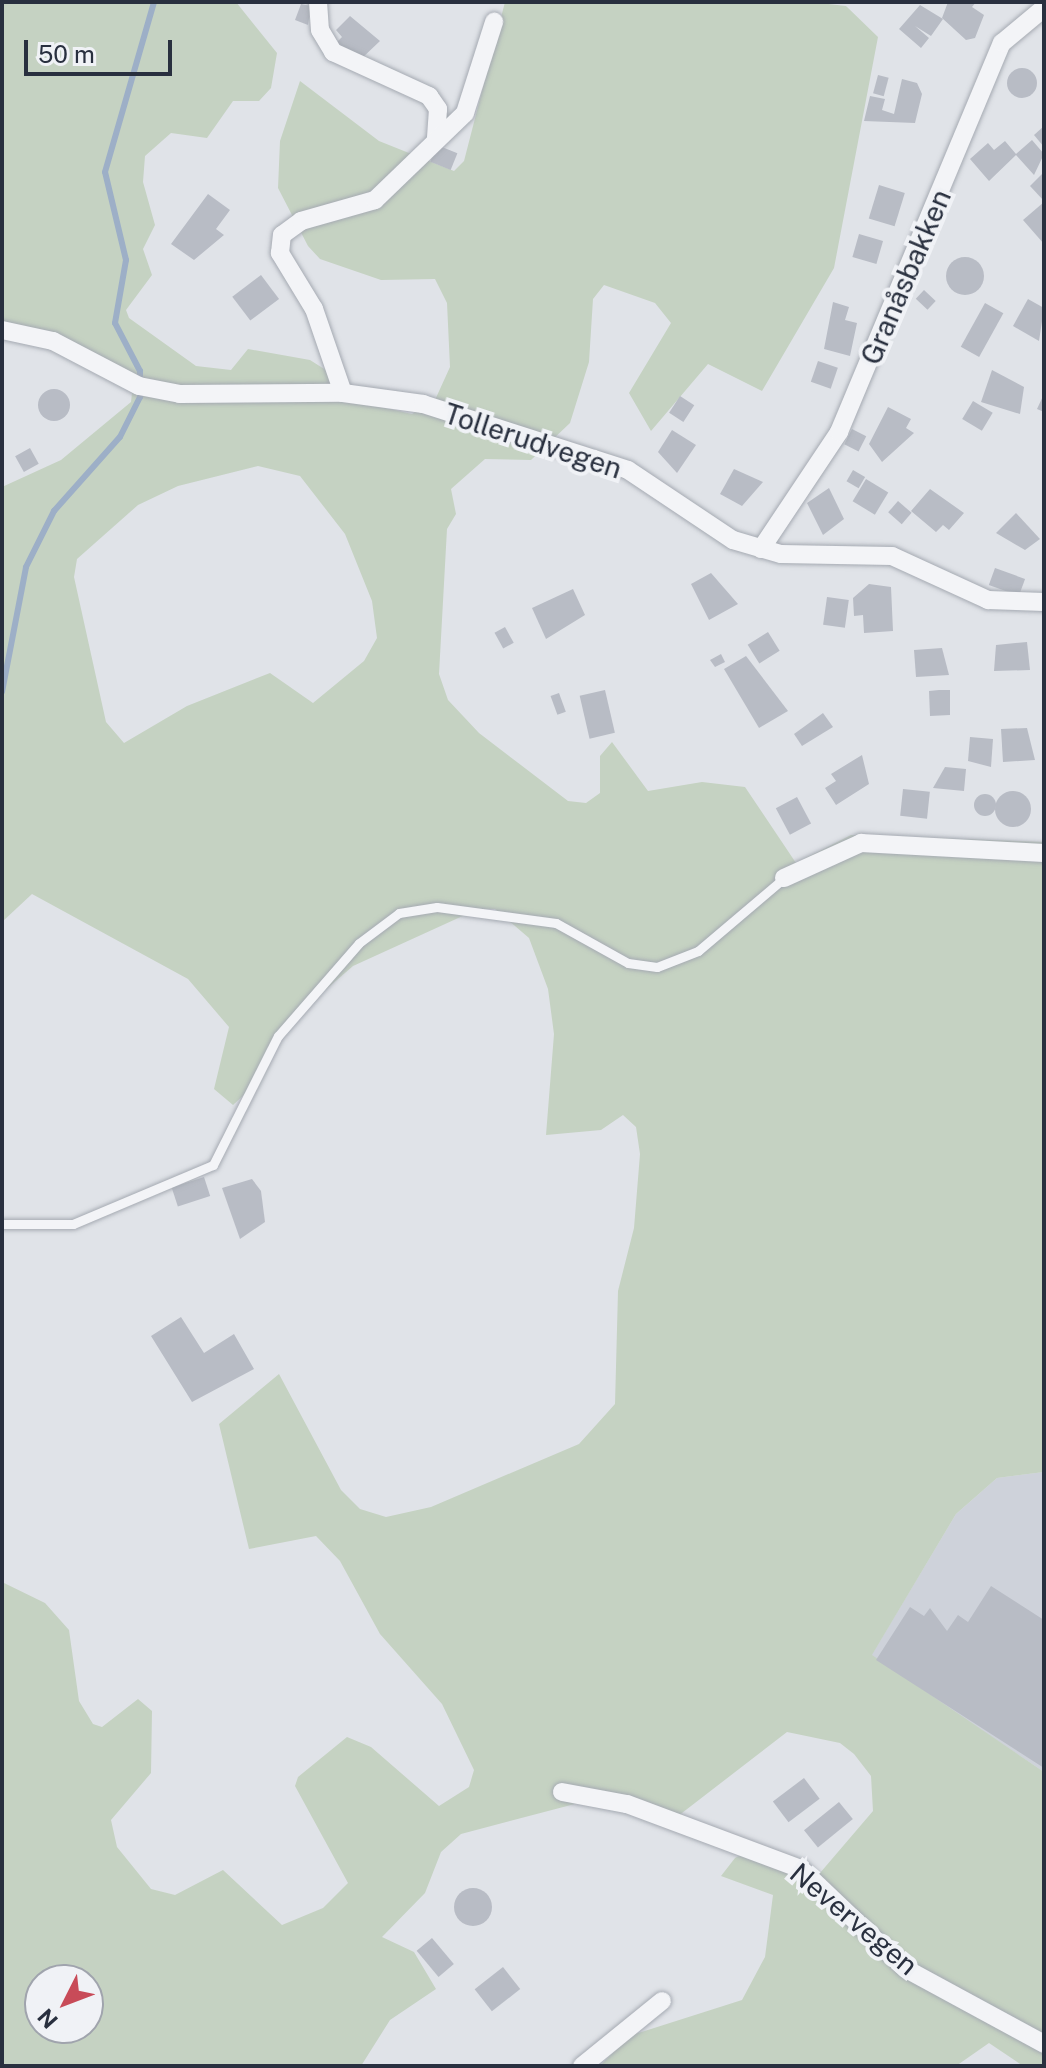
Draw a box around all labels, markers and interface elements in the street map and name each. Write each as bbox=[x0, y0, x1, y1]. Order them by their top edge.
scale bar bbox=[28, 24, 176, 74]
text: 50 m bbox=[38, 40, 95, 68]
street label: Granåsbakken bbox=[854, 184, 958, 370]
street label: Tollerudvegen bbox=[440, 396, 626, 486]
street label: Nevervegen bbox=[783, 1856, 925, 1982]
north arrow bbox=[24, 1964, 104, 2044]
text: N bbox=[32, 2004, 63, 2034]

